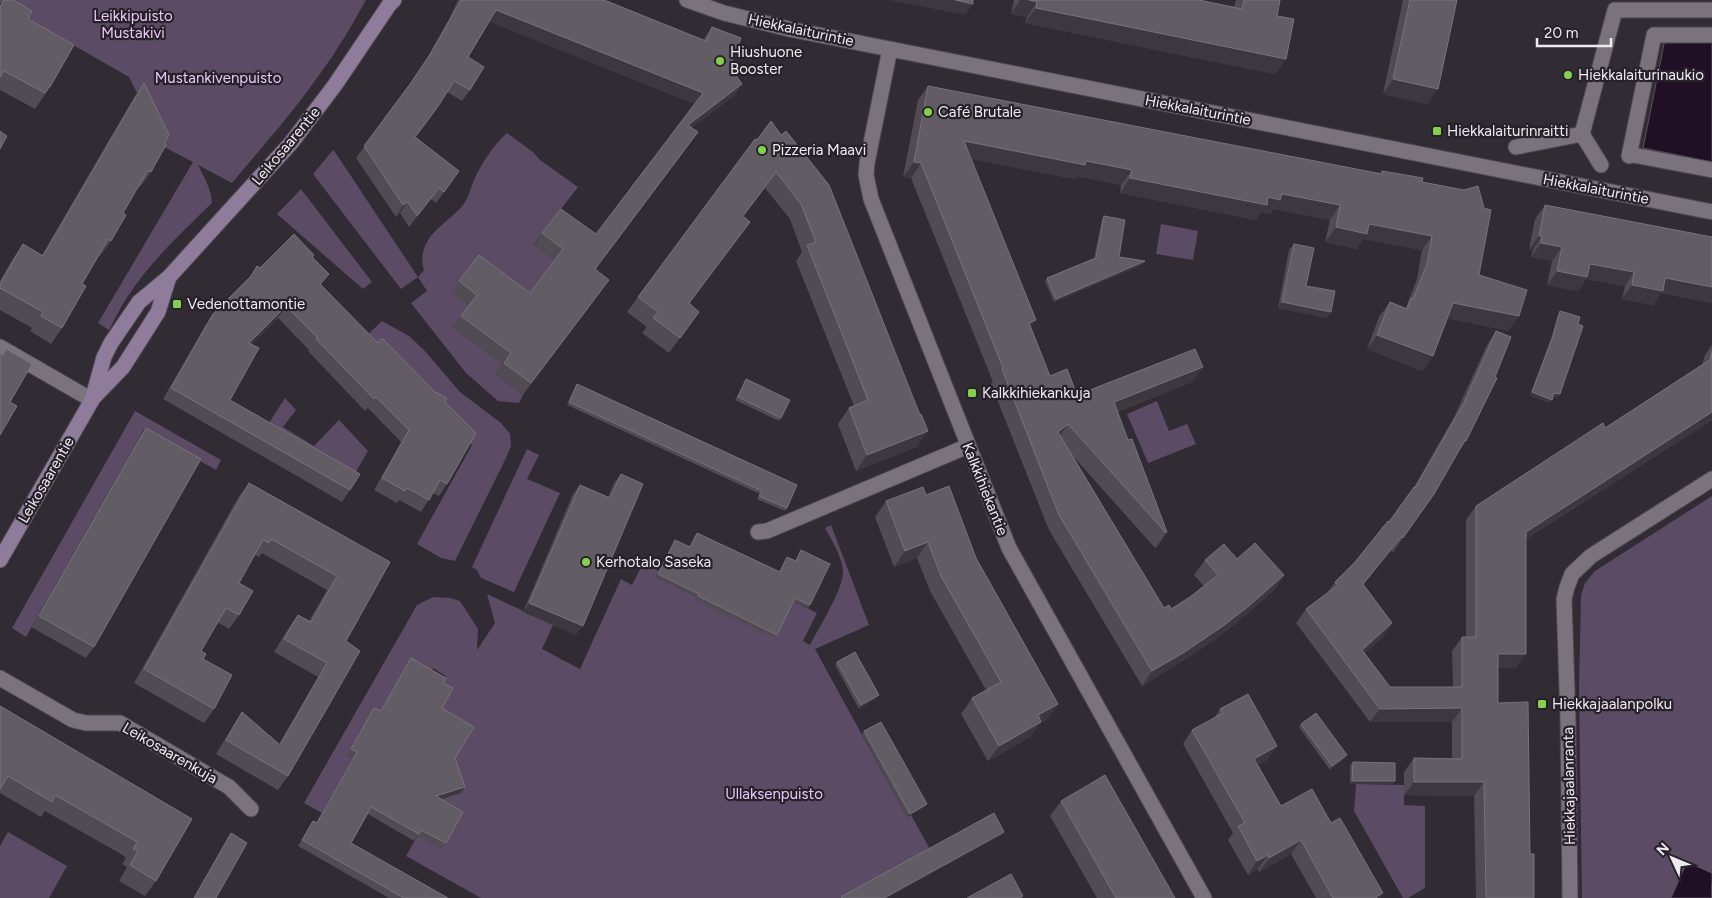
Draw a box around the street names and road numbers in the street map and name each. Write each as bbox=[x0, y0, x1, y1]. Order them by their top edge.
street label: Hiekkalaiturintie bbox=[746, 10, 856, 50]
street label: Hiekkalaiturintie bbox=[1143, 91, 1253, 129]
street label: Leikosaarentie bbox=[248, 103, 324, 189]
street label: Hiekkalaiturintie bbox=[1541, 170, 1651, 208]
street label: Leikosaarentie bbox=[14, 434, 78, 526]
street label: Kalkkihiekantie bbox=[958, 440, 1012, 538]
street label: Leikosaarenkuja bbox=[119, 719, 221, 787]
street label: Hiekkajaalanranta bbox=[1559, 727, 1579, 845]

